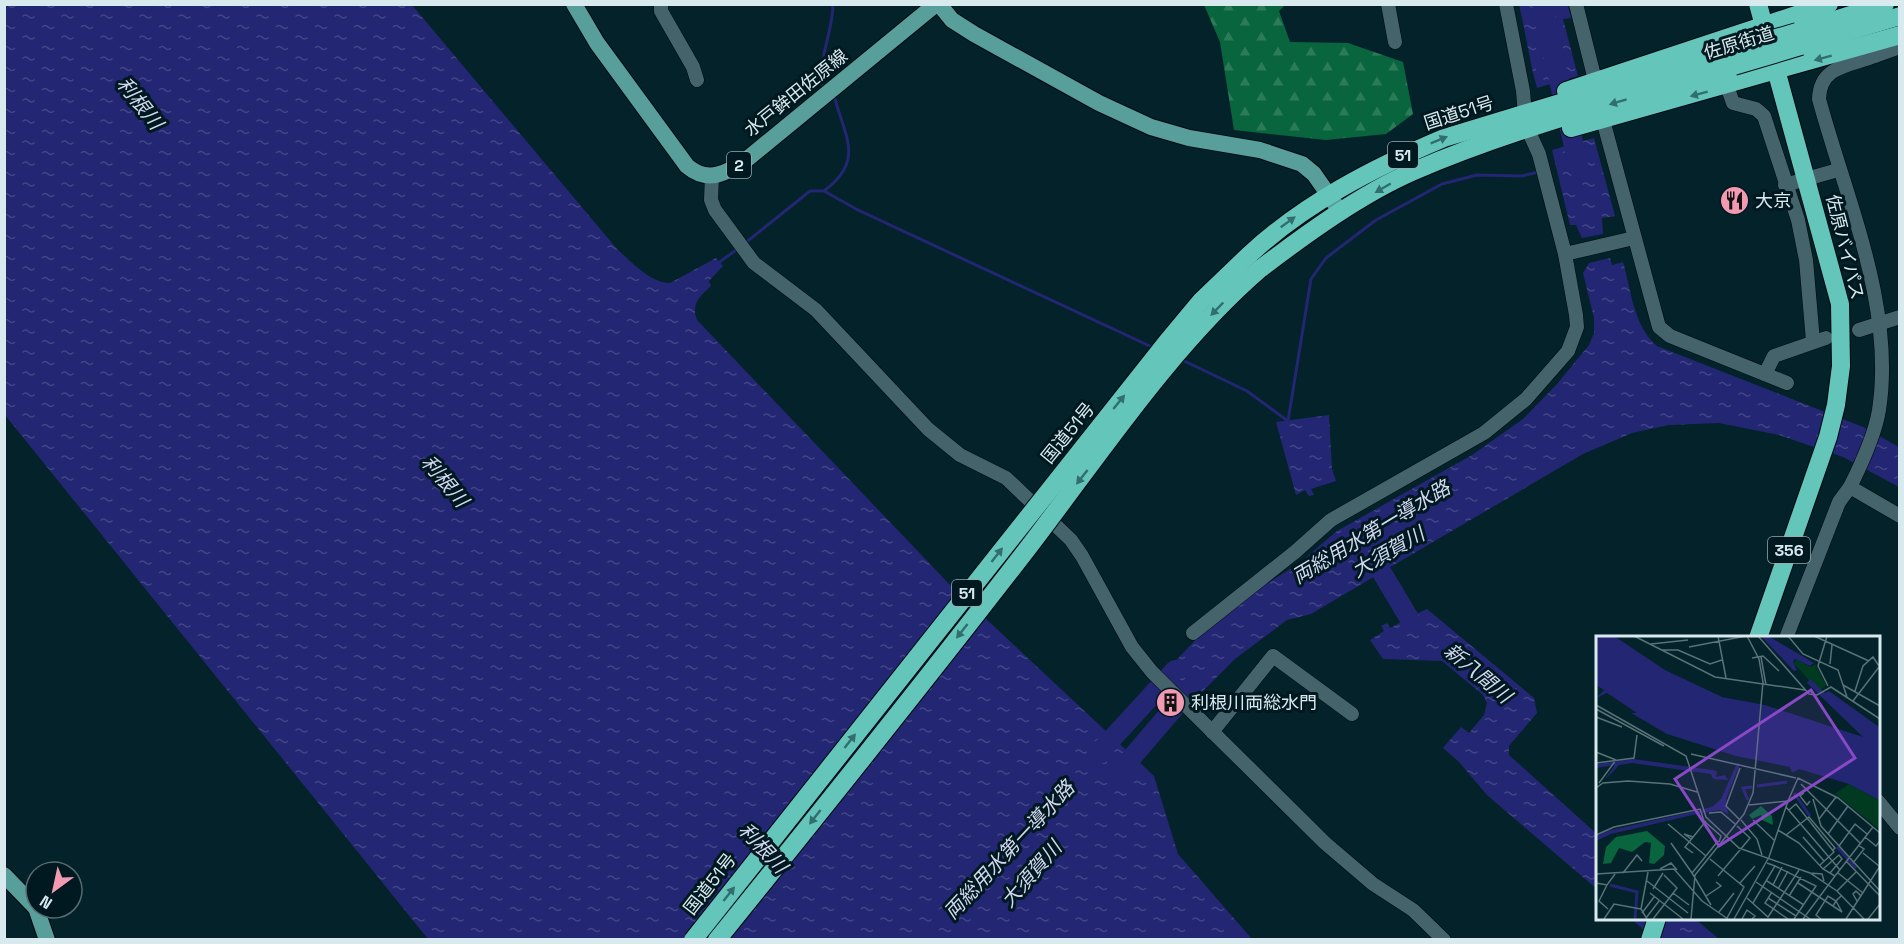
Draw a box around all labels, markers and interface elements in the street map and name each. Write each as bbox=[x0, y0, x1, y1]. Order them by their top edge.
street label: 佐原街道 bbox=[1701, 21, 1777, 64]
street label: 水戸鉾田佐原線 bbox=[739, 44, 852, 141]
one-way arrow bbox=[1814, 54, 1832, 63]
water label: 利根川 bbox=[111, 71, 170, 136]
street label: 国道51号 bbox=[1421, 90, 1497, 135]
one-way arrow bbox=[1690, 90, 1708, 99]
one-way arrow bbox=[1609, 98, 1627, 107]
one-way arrow bbox=[1430, 135, 1448, 145]
road number: 51 bbox=[1388, 142, 1418, 168]
road number: 2 bbox=[727, 152, 751, 178]
one-way arrow bbox=[1374, 183, 1391, 193]
restaurant icon: 大京 bbox=[1718, 185, 1750, 217]
place label: 大京 bbox=[1755, 189, 1791, 212]
street label: 佐原バイパス bbox=[1821, 192, 1870, 302]
one-way arrow bbox=[1279, 216, 1295, 228]
one-way arrow bbox=[1210, 301, 1224, 316]
one-way arrow bbox=[1112, 395, 1124, 410]
street label: 国道51号 bbox=[1036, 397, 1099, 468]
water label: 利根川 bbox=[416, 450, 476, 514]
one-way arrow bbox=[1077, 470, 1089, 485]
water label: 両総用水第一導水路 bbox=[1287, 473, 1457, 589]
water label: 大須賀川 bbox=[1347, 520, 1431, 583]
road number: 356 bbox=[1768, 537, 1810, 563]
one-way arrow bbox=[991, 547, 1004, 563]
road number: 51 bbox=[952, 580, 982, 606]
one-way arrow bbox=[956, 623, 969, 639]
inset map bbox=[1596, 636, 1880, 920]
water label: 新八間川 bbox=[1439, 637, 1519, 710]
building icon: 利根川両総水門 bbox=[1154, 687, 1186, 719]
place label: 利根川両総水門 bbox=[1191, 691, 1317, 714]
one-way arrow bbox=[844, 733, 856, 748]
water label: 両総用水第一導水路 bbox=[938, 774, 1081, 925]
one-way arrow bbox=[809, 809, 822, 824]
water label: 利根川 bbox=[733, 817, 794, 880]
water label: 大須賀川 bbox=[995, 834, 1068, 913]
street label: 国道51号 bbox=[678, 848, 741, 919]
north arrow bbox=[24, 860, 84, 920]
one-way arrow bbox=[723, 886, 735, 901]
text: N bbox=[36, 890, 56, 914]

